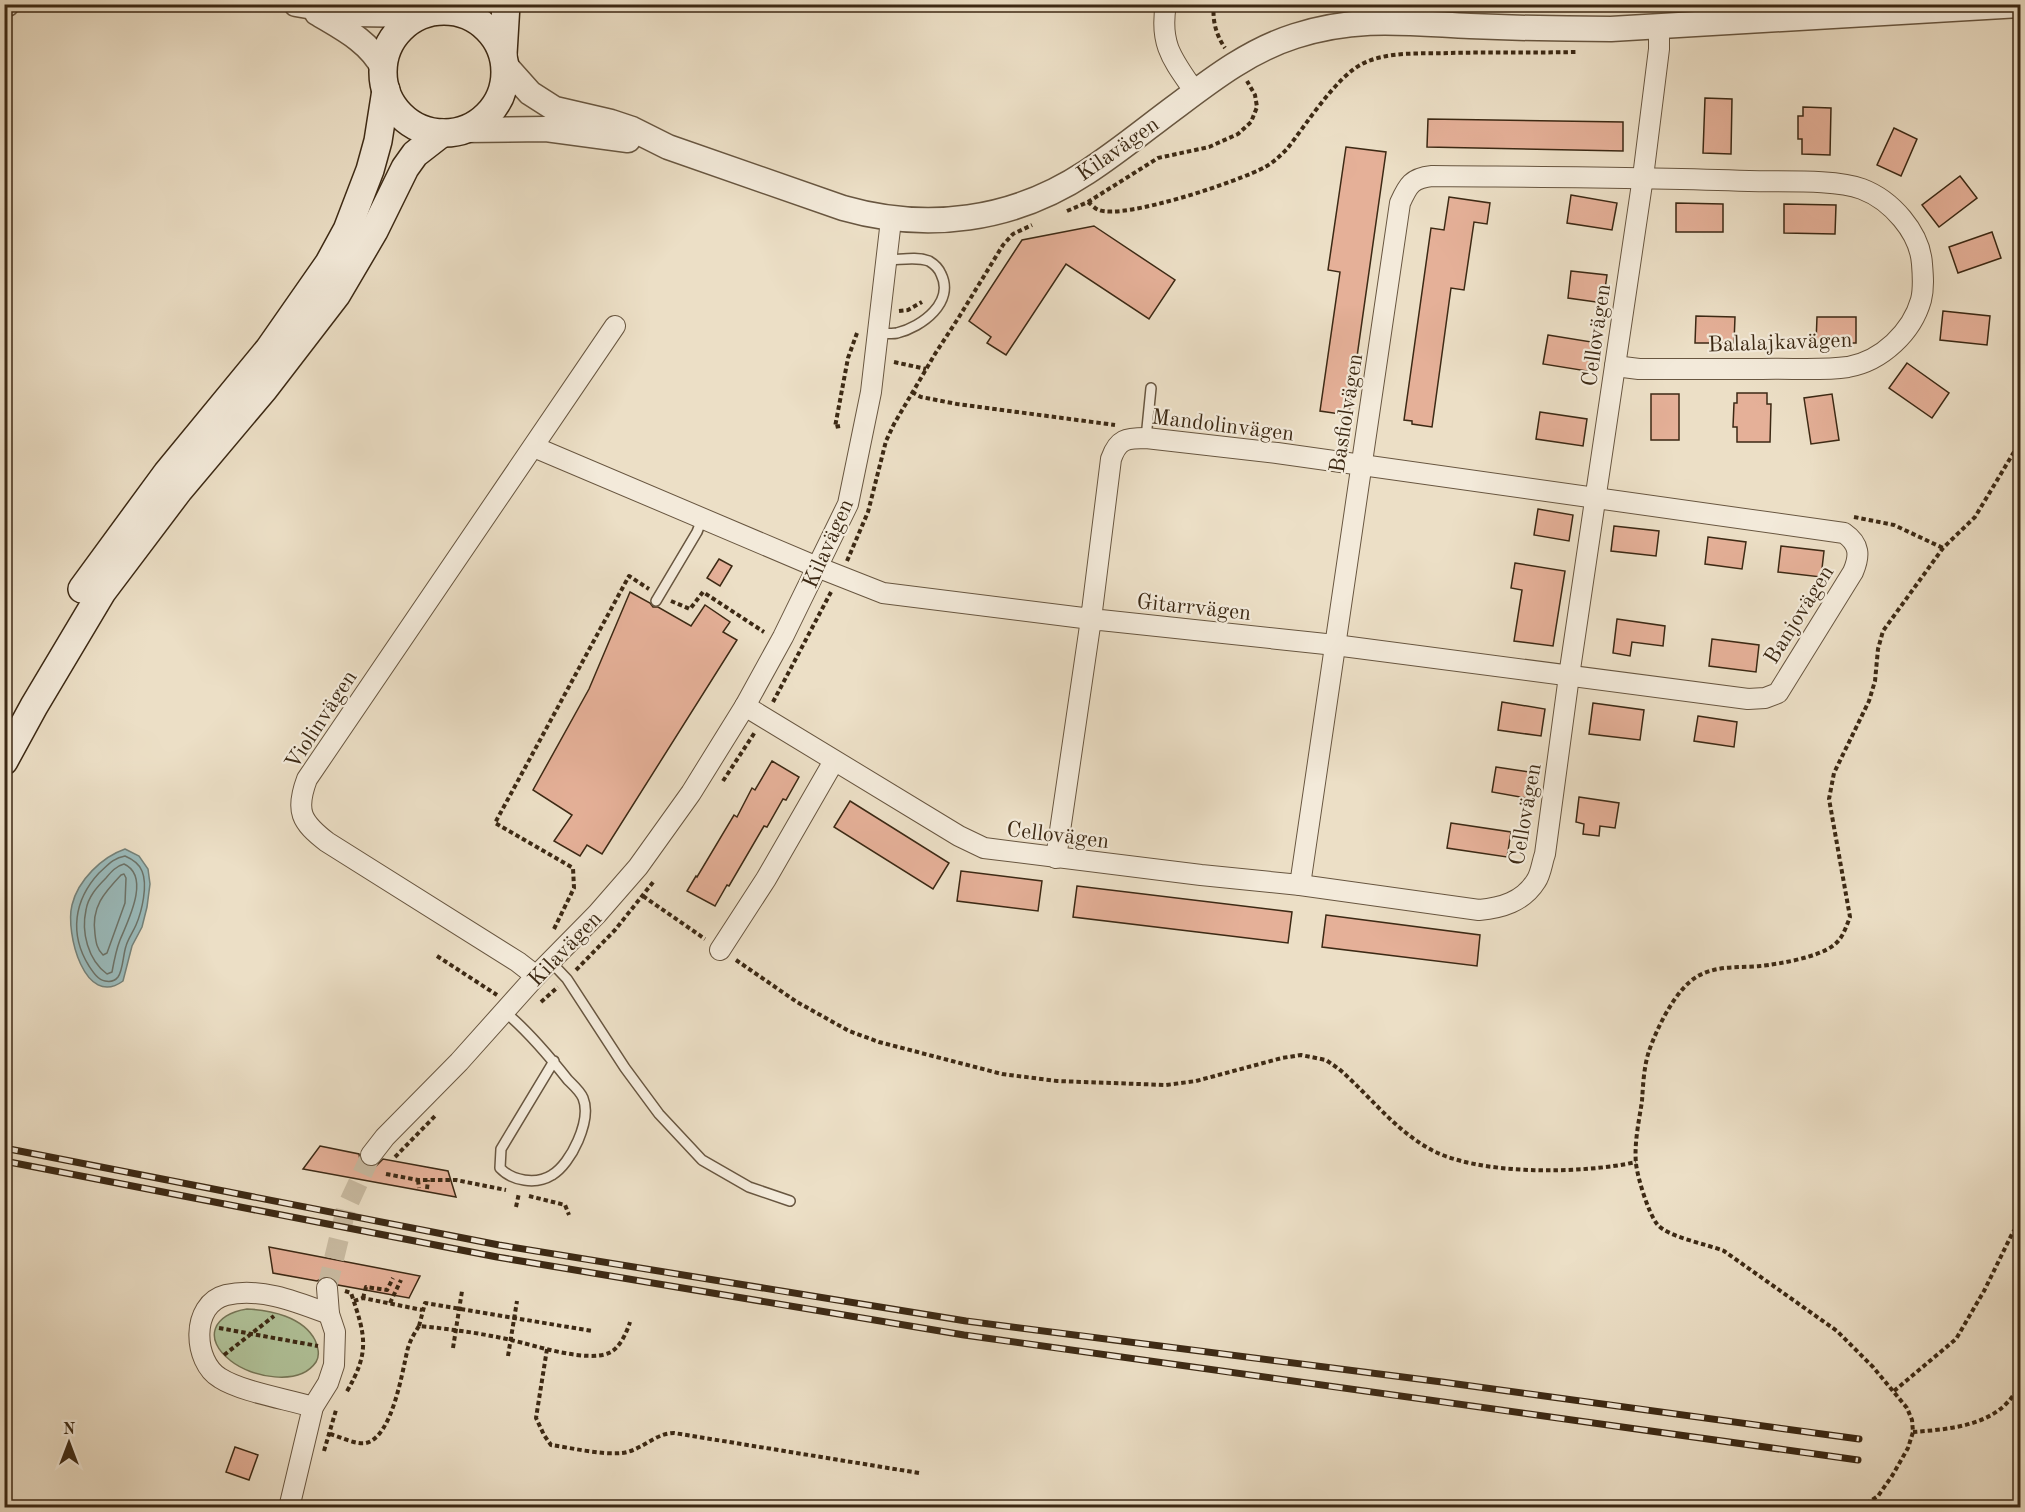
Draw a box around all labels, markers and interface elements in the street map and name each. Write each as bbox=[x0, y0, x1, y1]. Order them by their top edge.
street label: Kilavägen bbox=[1073, 113, 1163, 186]
street label: Cellovägen bbox=[1579, 283, 1615, 388]
street label: Balalajkavägen bbox=[1707, 329, 1853, 357]
street label: Basfiolvägen bbox=[1327, 352, 1367, 475]
street label: Mandolinvägen bbox=[1150, 406, 1296, 446]
street label: Kilavägen bbox=[799, 496, 858, 592]
street label: Banjovägen bbox=[1761, 562, 1839, 668]
street label: Gitarrvägen bbox=[1136, 591, 1252, 625]
street label: Violinvägen bbox=[282, 667, 362, 773]
street label: Cellovägen bbox=[1506, 762, 1546, 867]
street label: Cellovägen bbox=[1005, 819, 1110, 853]
street label: Kilavägen bbox=[524, 907, 606, 991]
north arrow bbox=[39, 1413, 99, 1473]
text: N bbox=[63, 1422, 76, 1438]

